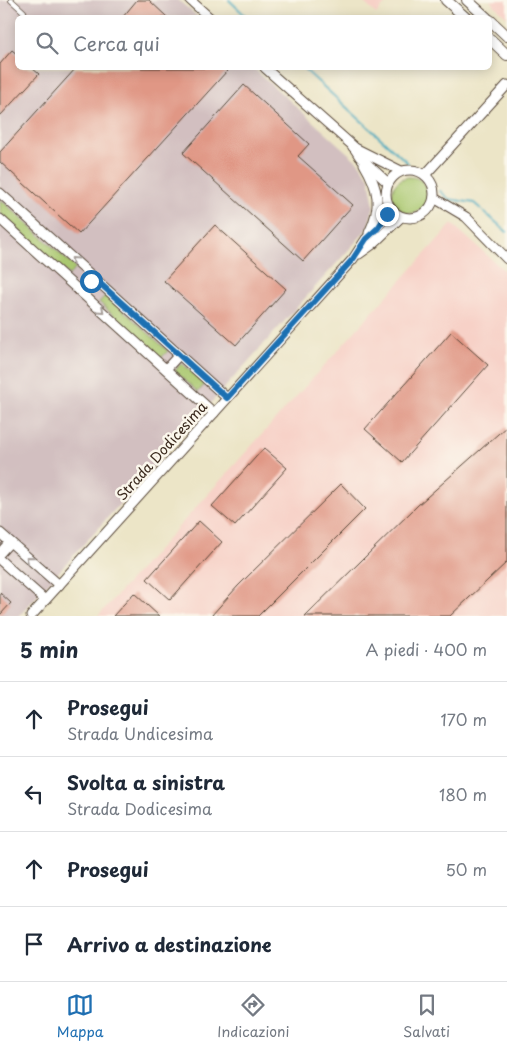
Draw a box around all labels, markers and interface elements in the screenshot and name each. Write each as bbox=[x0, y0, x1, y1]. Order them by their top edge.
search box bbox=[15, 15, 492, 70]
icon: search bbox=[33, 29, 61, 57]
text: Cerca qui bbox=[73, 29, 160, 57]
route end bbox=[376, 203, 399, 226]
one-way arrow bbox=[71, 257, 80, 266]
route start bbox=[80, 270, 103, 293]
one-way arrow bbox=[96, 304, 105, 313]
street label: Strada Dodicesima bbox=[111, 396, 212, 505]
one-way arrow bbox=[26, 556, 35, 565]
text: 5 min bbox=[20, 633, 78, 665]
text: A piedi · 400 m bbox=[365, 637, 487, 661]
text: Prosegui bbox=[67, 693, 149, 721]
icon: ahead bbox=[20, 705, 48, 733]
text: 170 m bbox=[441, 707, 487, 731]
text: Strada Undicesima bbox=[67, 721, 213, 745]
text: Svolta a sinistra bbox=[67, 768, 225, 796]
icon: left bbox=[20, 780, 48, 808]
text: 180 m bbox=[439, 782, 487, 806]
text: Strada Dodicesima bbox=[67, 796, 212, 820]
icon: ahead bbox=[20, 855, 48, 883]
text: Prosegui bbox=[67, 855, 149, 883]
text: 50 m bbox=[446, 857, 487, 881]
icon: arrive bbox=[20, 930, 48, 958]
text: Arrivo a destinazione bbox=[67, 930, 272, 958]
tab: Mappa bbox=[57, 991, 103, 1042]
tab: Indicazioni bbox=[217, 991, 289, 1042]
tab: Salvati bbox=[403, 991, 450, 1042]

